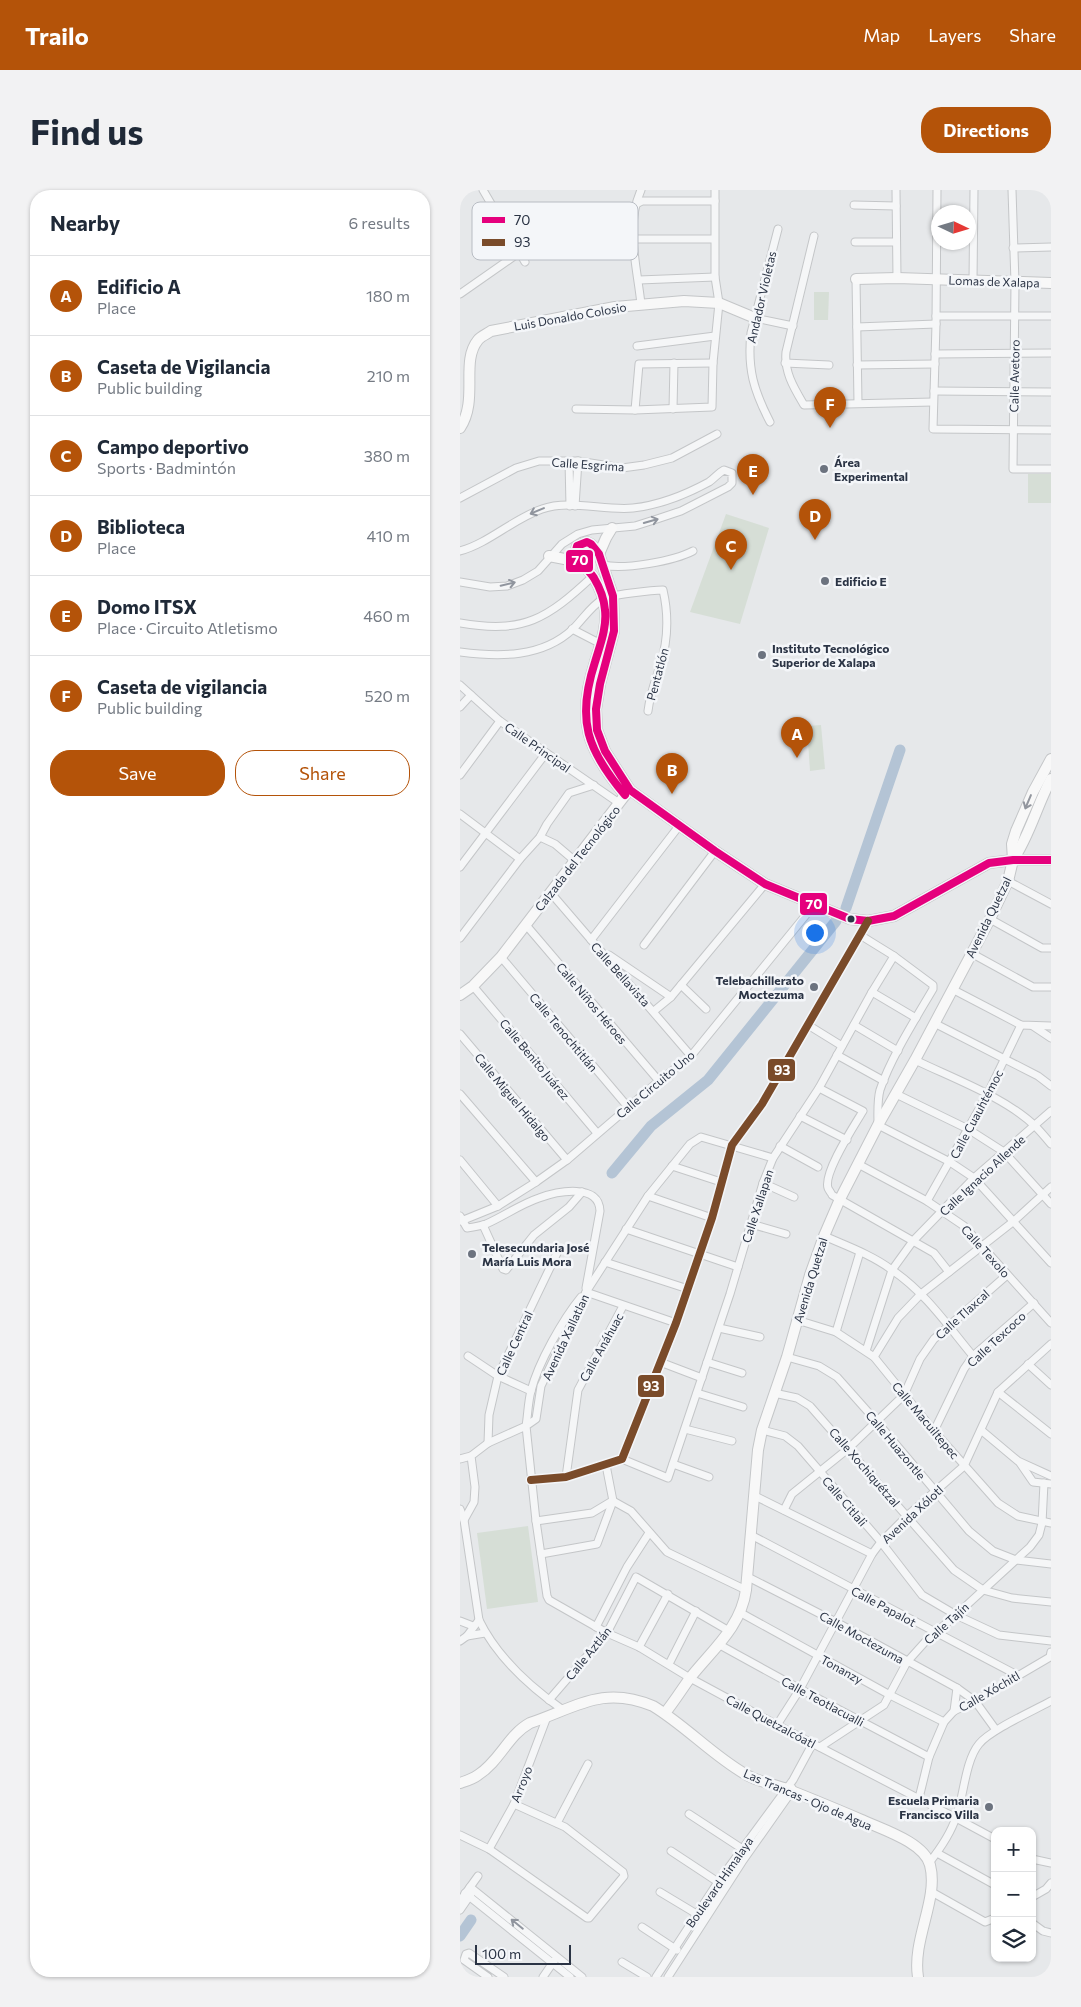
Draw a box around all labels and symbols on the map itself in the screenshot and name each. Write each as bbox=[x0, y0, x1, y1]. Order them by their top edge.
legend bbox=[472, 202, 638, 260]
north arrow bbox=[931, 205, 976, 250]
text: 70 bbox=[514, 211, 531, 228]
text: 93 bbox=[514, 233, 530, 250]
street label: Andador Violetas bbox=[744, 250, 778, 344]
street label: Lomas de Xalapa bbox=[948, 272, 1040, 290]
street label: Luis Donaldo Colosio bbox=[513, 299, 627, 333]
street label: Calle Avetoro bbox=[1006, 339, 1022, 413]
pin: F bbox=[814, 387, 846, 428]
street label: Calle Esgrima bbox=[551, 454, 625, 474]
pin: E bbox=[737, 454, 769, 495]
place label: Área Experimental bbox=[834, 455, 908, 483]
marker: Área Experimental bbox=[818, 463, 830, 475]
pin: D bbox=[799, 499, 831, 540]
one-way arrow bbox=[530, 507, 545, 517]
one-way arrow bbox=[643, 516, 659, 525]
pin: C bbox=[715, 529, 747, 570]
line badge: 70 bbox=[565, 549, 594, 573]
text: 70 bbox=[572, 551, 588, 568]
place label: Edificio E bbox=[835, 574, 887, 588]
marker: Edificio E bbox=[819, 575, 831, 587]
one-way arrow bbox=[500, 579, 516, 589]
place label: Instituto Tecnológico Superior de Xalapa bbox=[772, 641, 890, 669]
street label: Pentatlón bbox=[643, 646, 671, 702]
marker: Instituto Tecnológico Superior de Xalapa bbox=[756, 649, 768, 661]
pin: A bbox=[781, 717, 813, 758]
street label: Calle Principal bbox=[502, 719, 574, 775]
pin: B bbox=[656, 753, 688, 794]
one-way arrow bbox=[1023, 794, 1033, 809]
street label: Calzada del Tecnológico bbox=[531, 803, 623, 913]
street label: Avenida Quetzal bbox=[962, 874, 1014, 960]
line badge: 70 bbox=[799, 892, 828, 916]
text: 70 bbox=[806, 895, 822, 912]
unlabelled marker bbox=[846, 914, 856, 924]
your location bbox=[802, 920, 828, 946]
street label: Calle Bellavista bbox=[589, 939, 653, 1009]
street label: Calle Niños Héroes bbox=[554, 959, 630, 1047]
place label: Telebachillerato Moctezuma bbox=[716, 973, 804, 1001]
marker: Telebachillerato Moctezuma bbox=[808, 981, 820, 993]
street label: Calle Tenochtitlán bbox=[527, 990, 601, 1074]
street label: Calle Benito Juárez bbox=[496, 1016, 573, 1103]
street label: Calle Circuito Uno bbox=[613, 1047, 697, 1121]
street label: Calle Miguel Hidalgo bbox=[472, 1050, 554, 1144]
line badge: 93 bbox=[767, 1058, 796, 1082]
text: 93 bbox=[774, 1061, 790, 1078]
street label: Calle Cuauhtémoc bbox=[947, 1067, 1005, 1161]
street label: Calle Ignacio Allende bbox=[936, 1132, 1028, 1218]
street label: Calle Xallapan bbox=[739, 1168, 775, 1244]
street label: Calle Texolo bbox=[959, 1222, 1013, 1280]
street label: Avenida Quetzal bbox=[790, 1236, 830, 1324]
place label: Telesecundaria José María Luis Mora bbox=[482, 1240, 589, 1268]
marker: Telesecundaria José María Luis Mora bbox=[466, 1248, 478, 1260]
street label: Calle Tlaxcal bbox=[932, 1286, 992, 1342]
street label: Avenida Xallatlan bbox=[539, 1292, 591, 1382]
street label: Calle Texcoco bbox=[964, 1308, 1028, 1370]
street label: Calle Central bbox=[493, 1309, 535, 1377]
street label: Calle Anáhuac bbox=[576, 1310, 626, 1384]
line badge: 93 bbox=[637, 1374, 665, 1398]
text: 93 bbox=[643, 1377, 659, 1394]
street label: Calle Macuiltepec bbox=[890, 1379, 962, 1461]
street label: Calle Huazontle bbox=[863, 1408, 929, 1482]
street label: Calle Xochiquétzal bbox=[827, 1425, 903, 1509]
street label: Calle Citlali bbox=[820, 1473, 870, 1529]
street label: Avenida Xólotl bbox=[879, 1482, 945, 1546]
street label: Calle Papalot bbox=[849, 1583, 919, 1629]
street label: Calle Tajín bbox=[921, 1599, 971, 1647]
street label: Calle Moctezuma bbox=[817, 1608, 907, 1666]
street label: Calle Aztlán bbox=[562, 1624, 614, 1682]
street label: Tonanzy bbox=[818, 1652, 866, 1686]
street label: Calle Xóchitl bbox=[956, 1668, 1022, 1714]
street label: Calle Teotlacualli bbox=[779, 1673, 867, 1729]
street label: Calle Quetzalcóatl bbox=[724, 1691, 818, 1751]
street label: Arroyo bbox=[507, 1764, 535, 1804]
street label: Las Trancas - Ojo de Agua bbox=[742, 1766, 874, 1832]
place label: Escuela Primaria Francisco Villa bbox=[888, 1793, 979, 1821]
marker: Escuela Primaria Francisco Villa bbox=[983, 1801, 995, 1813]
street label: Boulevard Himalaya bbox=[682, 1834, 756, 1930]
one-way arrow bbox=[511, 1919, 524, 1930]
scale bar bbox=[475, 1942, 571, 1965]

